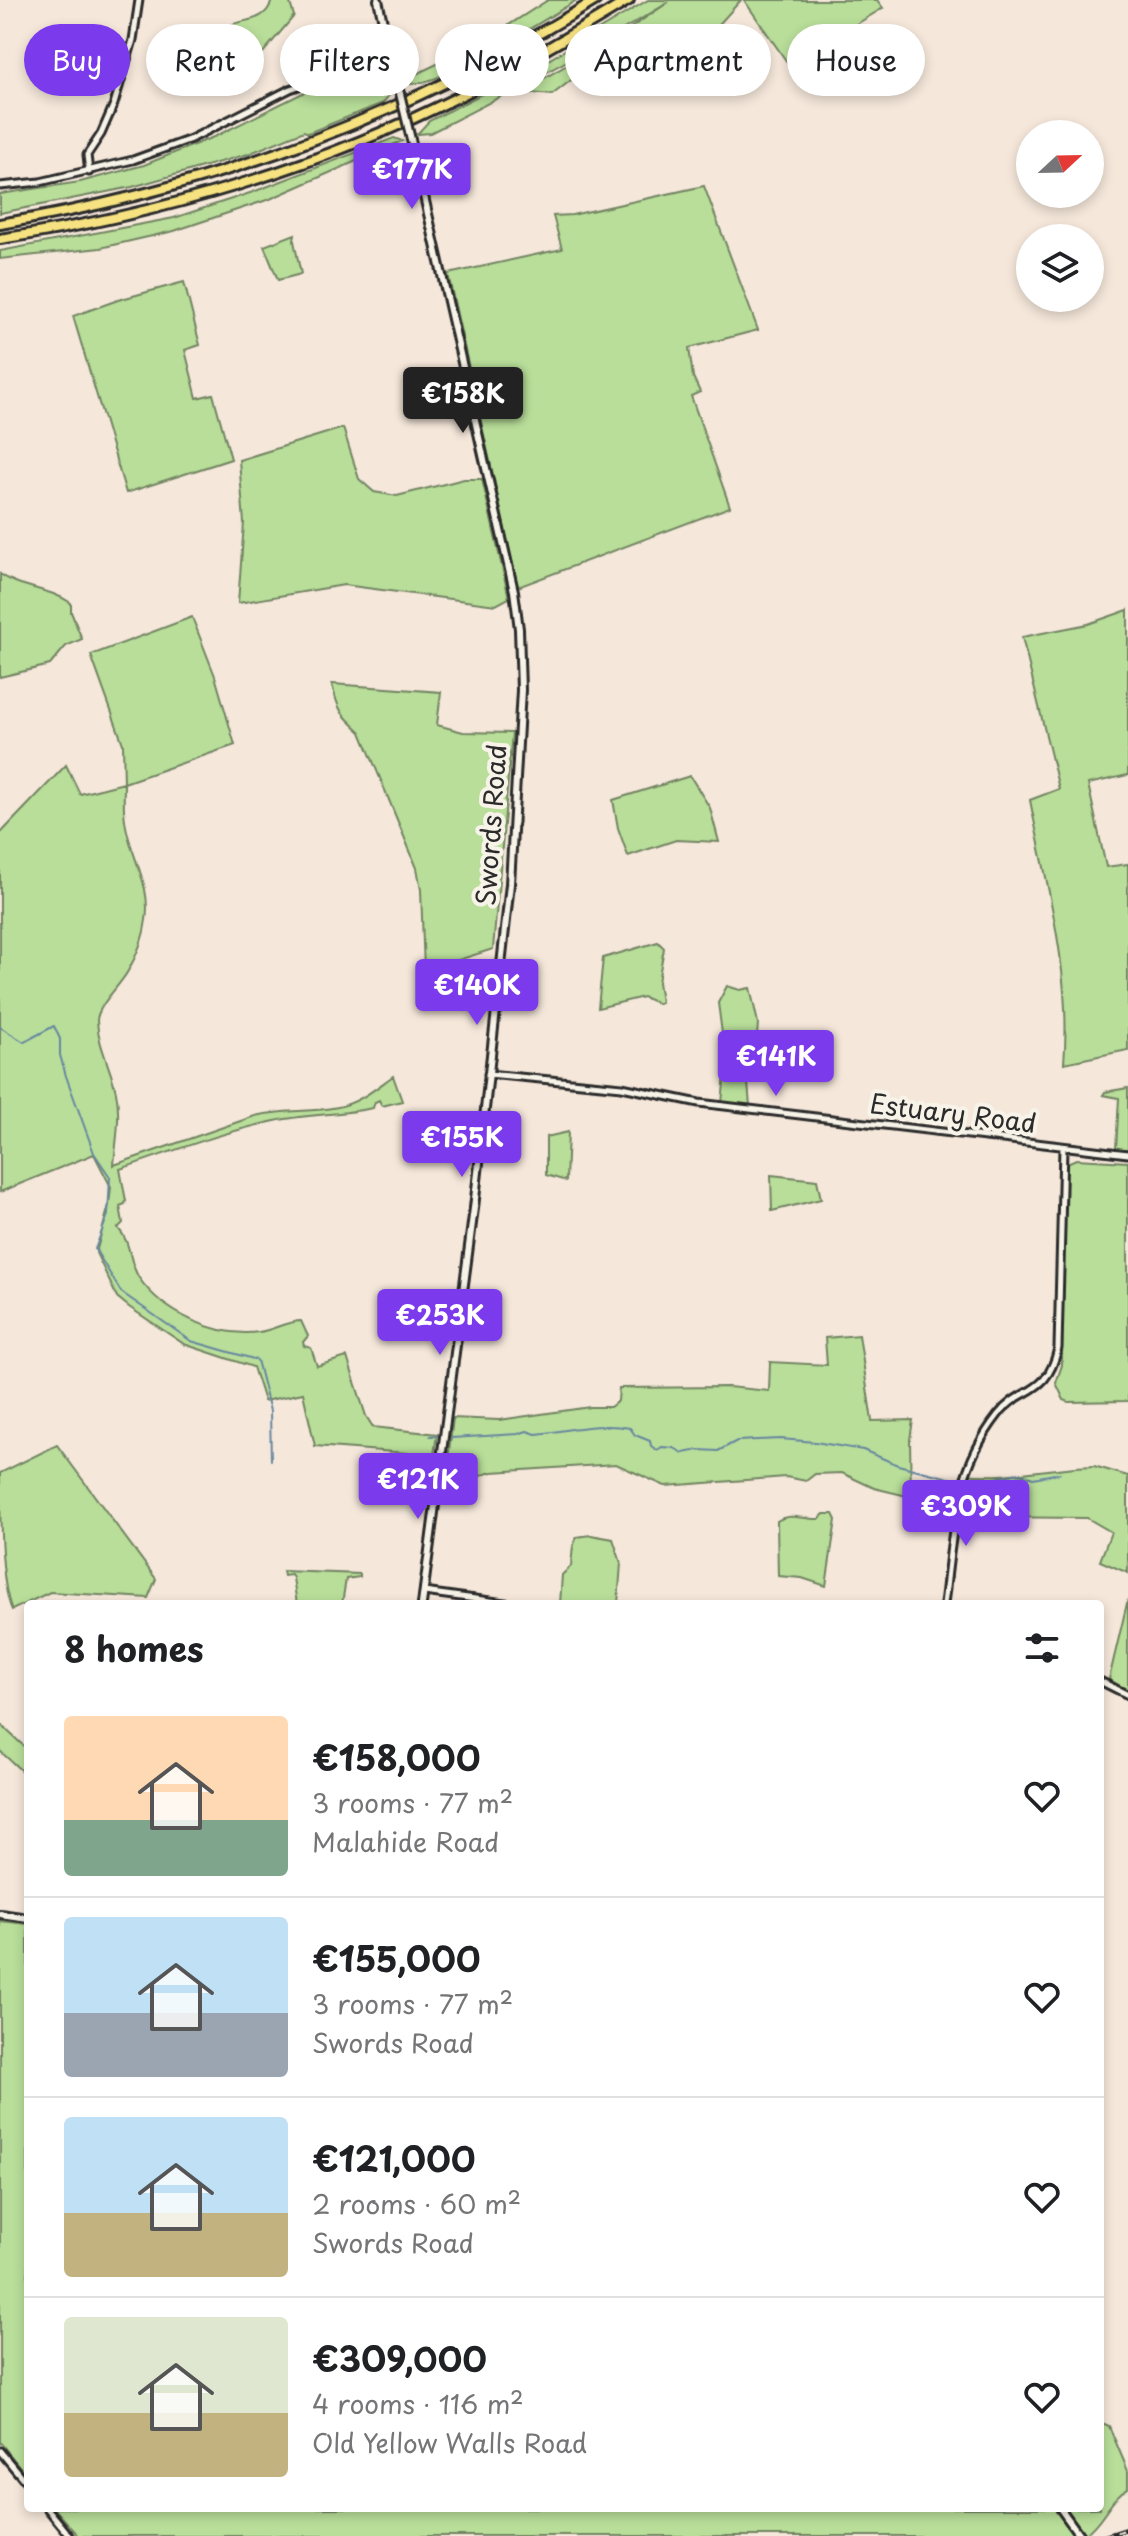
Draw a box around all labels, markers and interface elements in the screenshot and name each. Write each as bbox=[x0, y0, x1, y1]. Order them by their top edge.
chip: Buy bbox=[24, 24, 130, 96]
chip: Rent bbox=[146, 24, 264, 96]
chip: Filters bbox=[280, 24, 419, 96]
chip: New bbox=[435, 24, 549, 96]
chip: Apartment bbox=[565, 24, 771, 96]
chip: House bbox=[787, 24, 925, 96]
north arrow bbox=[1016, 120, 1104, 208]
map controls bbox=[1016, 120, 1104, 312]
pin: €177K bbox=[356, 143, 468, 211]
text: €177K bbox=[372, 149, 452, 188]
button: layers bbox=[1016, 224, 1104, 312]
pin: €158K bbox=[407, 367, 519, 435]
text: €158K bbox=[421, 373, 505, 412]
street label: Swords Road bbox=[465, 743, 516, 907]
pin: €140K bbox=[421, 959, 533, 1027]
text: €140K bbox=[433, 965, 521, 1004]
pin: €141K bbox=[720, 1030, 832, 1098]
text: €141K bbox=[736, 1036, 816, 1075]
street label: Estuary Road bbox=[868, 1083, 1039, 1142]
pin: €155K bbox=[406, 1111, 518, 1179]
text: €155K bbox=[420, 1117, 504, 1156]
pin: €253K bbox=[384, 1289, 496, 1357]
text: €253K bbox=[395, 1295, 485, 1334]
pin: €121K bbox=[362, 1453, 474, 1521]
text: €121K bbox=[377, 1459, 459, 1498]
pin: €309K bbox=[910, 1480, 1022, 1548]
text: €309K bbox=[920, 1486, 1012, 1525]
text: 8 homes bbox=[64, 1622, 204, 1674]
icon: filters bbox=[1020, 1626, 1064, 1670]
text: €158,000 bbox=[312, 1731, 480, 1783]
icon: home bbox=[128, 1748, 224, 1844]
icon: heart bbox=[1020, 1774, 1064, 1818]
text: 3 rooms · 77 m² bbox=[312, 1783, 513, 1822]
text: Malahide Road bbox=[312, 1822, 499, 1861]
text: €155,000 bbox=[312, 1932, 481, 1984]
icon: home bbox=[128, 1949, 224, 2045]
icon: heart bbox=[1020, 1975, 1064, 2019]
text: 3 rooms · 77 m² bbox=[312, 1984, 513, 2023]
text: Swords Road bbox=[312, 2023, 474, 2062]
text: €121,000 bbox=[312, 2132, 475, 2184]
icon: home bbox=[128, 2149, 224, 2245]
icon: heart bbox=[1020, 2175, 1064, 2219]
text: 2 rooms · 60 m² bbox=[312, 2184, 521, 2223]
text: Swords Road bbox=[312, 2223, 474, 2262]
text: €309,000 bbox=[312, 2332, 487, 2384]
icon: home bbox=[128, 2349, 224, 2445]
icon: heart bbox=[1020, 2375, 1064, 2419]
text: 4 rooms · 116 m² bbox=[312, 2384, 524, 2423]
text: Old Yellow Walls Road bbox=[312, 2423, 587, 2462]

